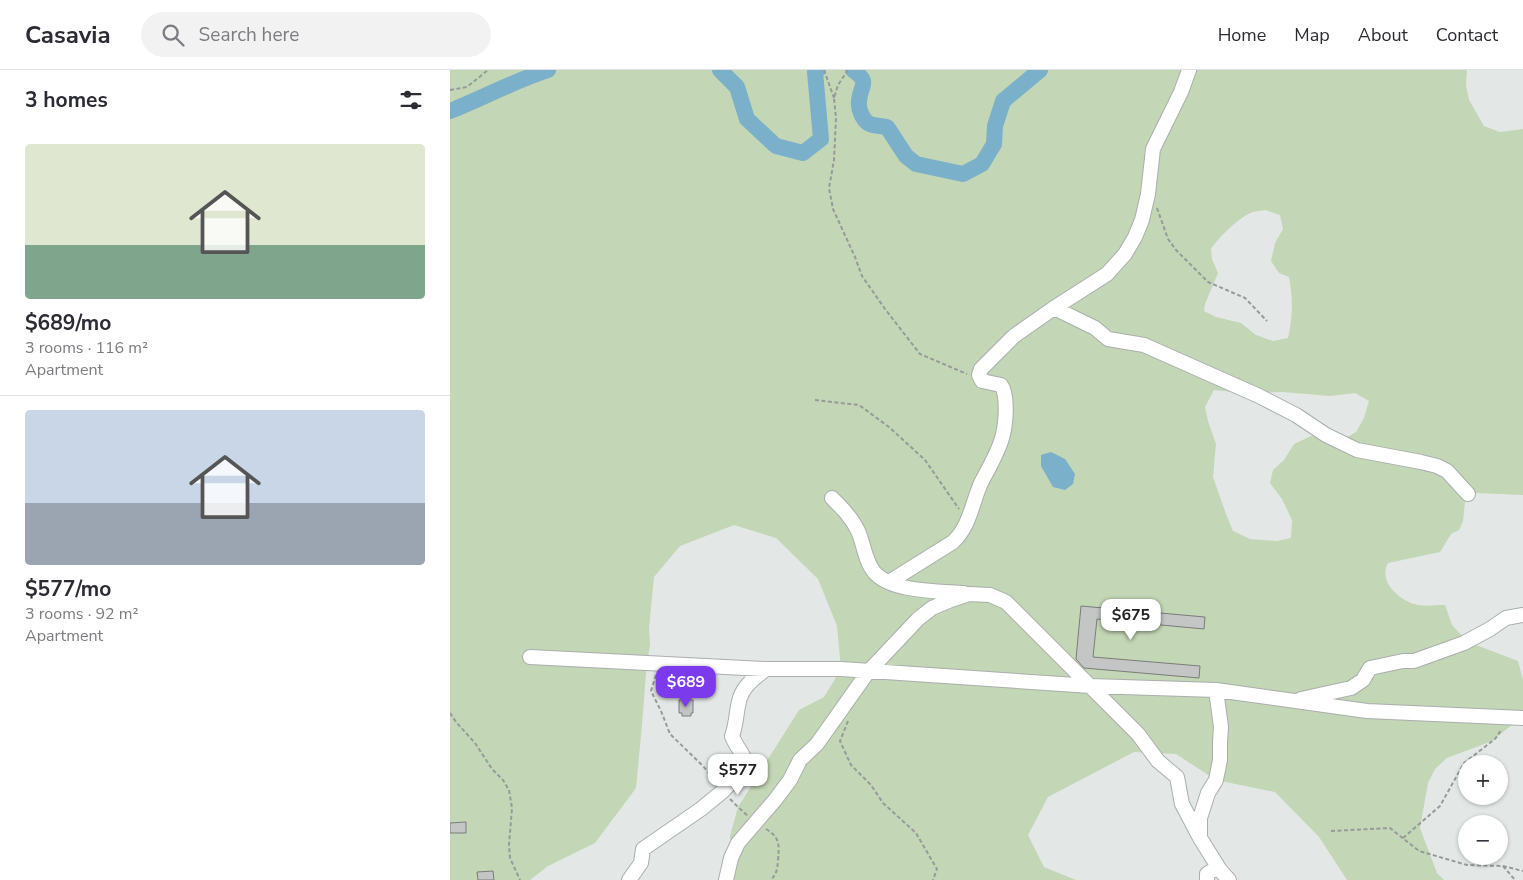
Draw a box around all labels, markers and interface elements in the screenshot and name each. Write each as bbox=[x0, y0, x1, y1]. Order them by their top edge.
search box bbox=[141, 12, 491, 57]
text: Casavia bbox=[25, 19, 111, 51]
icon: search bbox=[159, 21, 187, 49]
text: Search here bbox=[199, 22, 299, 48]
text: Home bbox=[1218, 23, 1266, 47]
text: Map bbox=[1294, 23, 1330, 47]
text: About bbox=[1358, 23, 1408, 47]
text: Contact bbox=[1436, 23, 1498, 47]
text: 3 homes bbox=[25, 86, 108, 114]
icon: filters bbox=[397, 86, 425, 114]
icon: home bbox=[180, 177, 270, 267]
text: $689/mo bbox=[25, 309, 111, 337]
text: 3 rooms · 116 m² bbox=[25, 337, 148, 359]
text: Apartment bbox=[25, 359, 103, 381]
icon: home bbox=[180, 442, 270, 532]
text: $577/mo bbox=[25, 575, 111, 603]
pin: $675 bbox=[1101, 598, 1161, 641]
text: 3 rooms · 92 m² bbox=[25, 603, 138, 625]
text: $675 bbox=[1112, 604, 1150, 626]
text: Apartment bbox=[25, 625, 103, 647]
pin: $689 bbox=[656, 666, 716, 708]
text: $689 bbox=[667, 671, 705, 693]
pin: $577 bbox=[708, 754, 768, 796]
map controls bbox=[1458, 755, 1508, 865]
button: + bbox=[1458, 755, 1508, 805]
text: $577 bbox=[719, 759, 757, 781]
button: − bbox=[1458, 815, 1508, 865]

